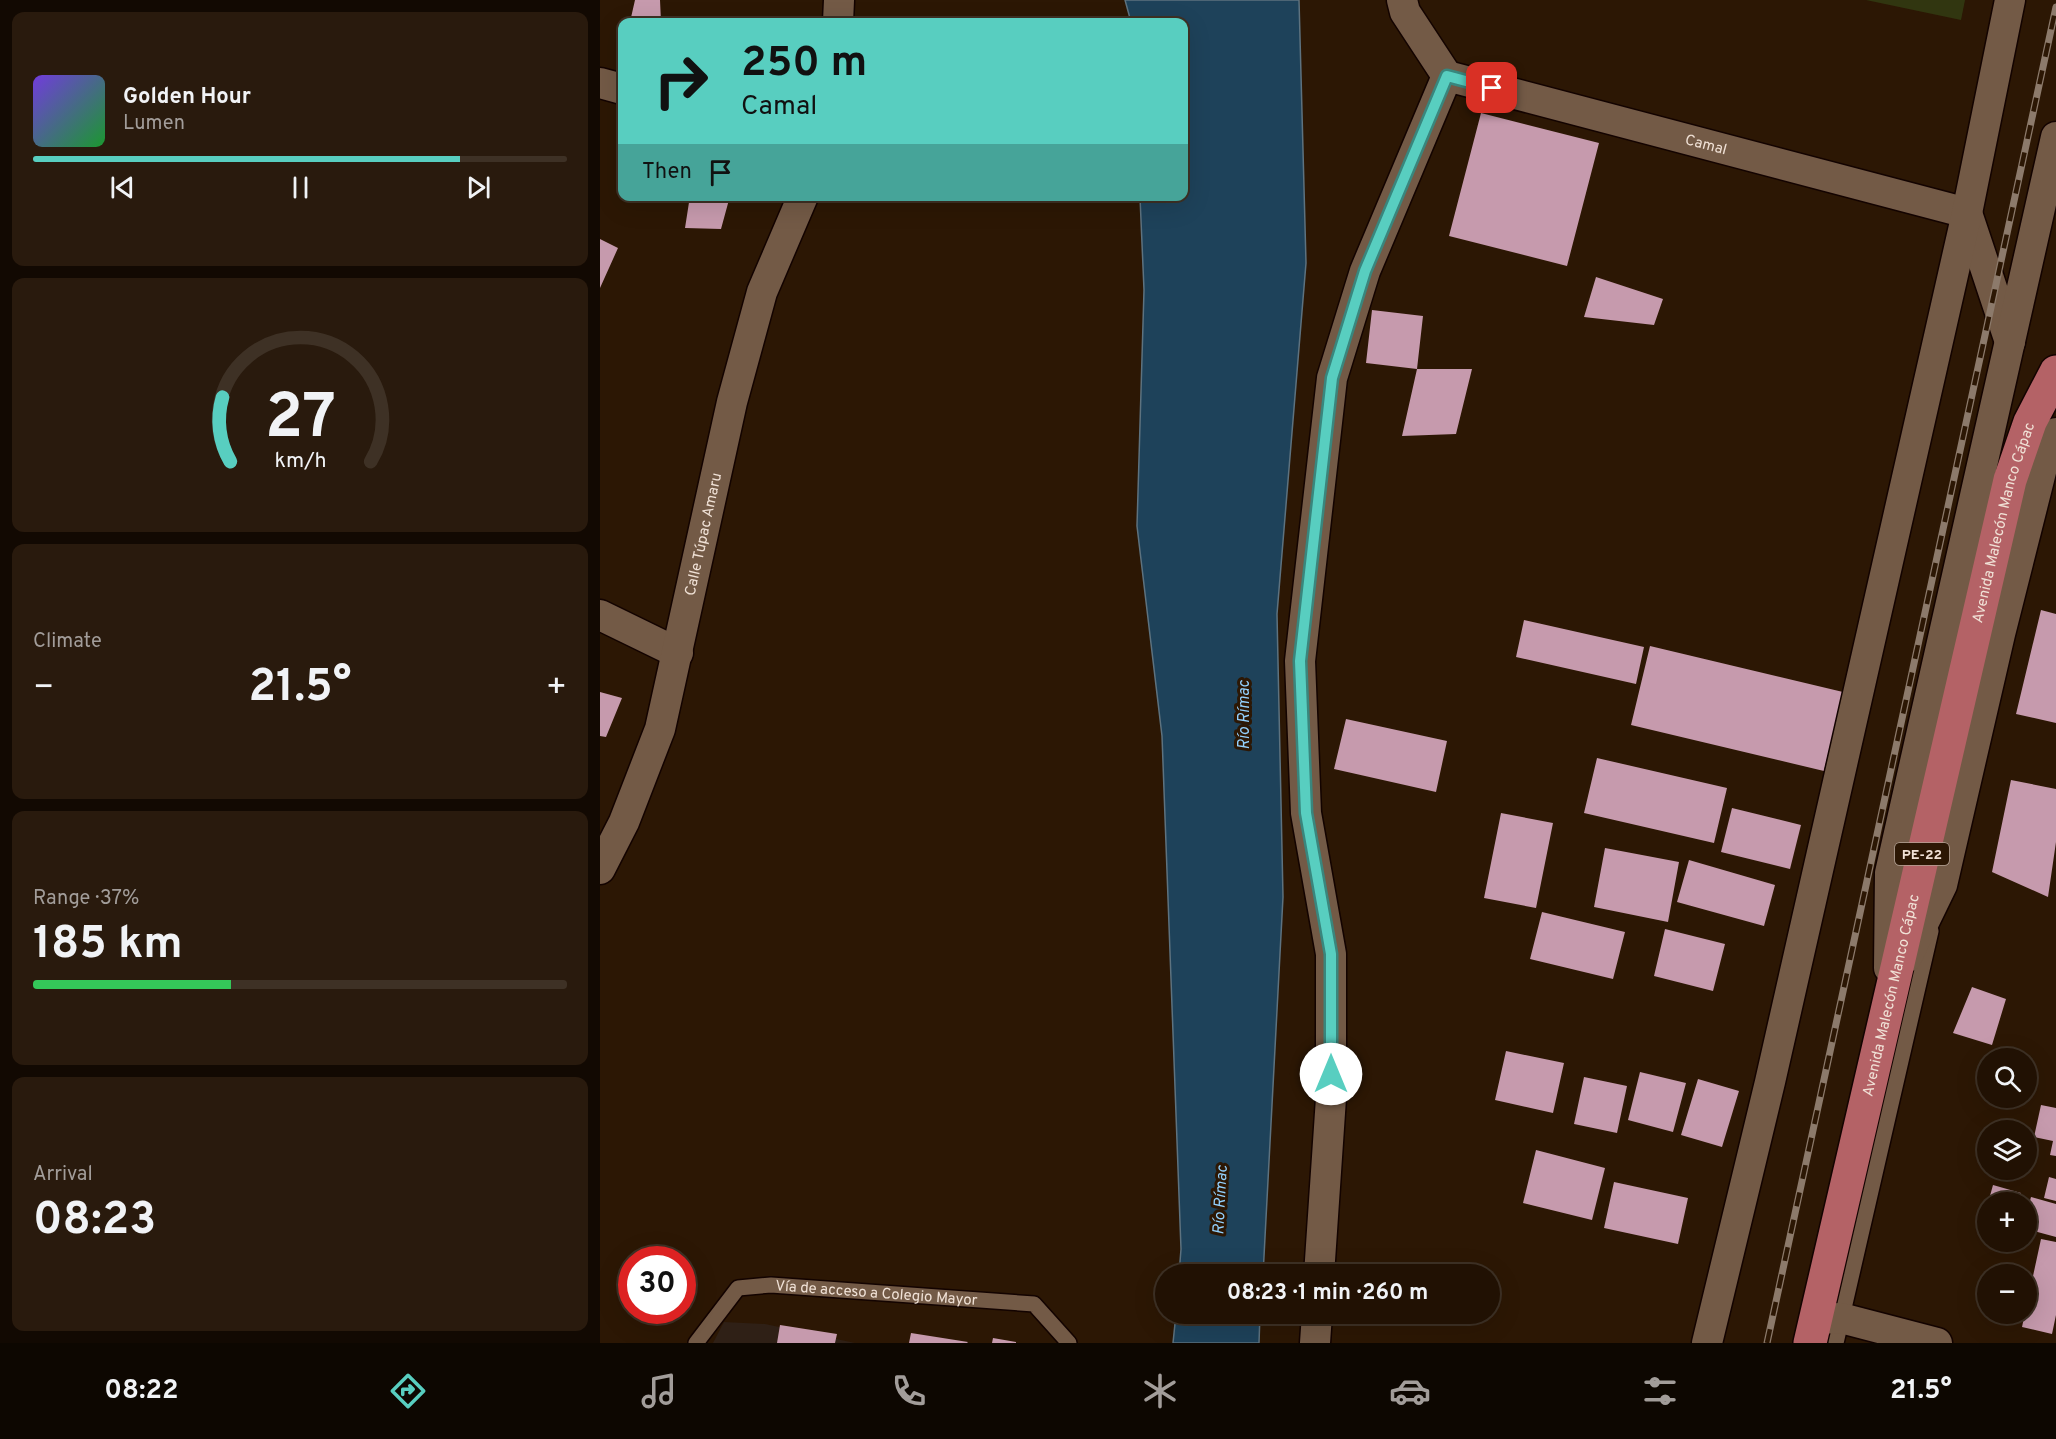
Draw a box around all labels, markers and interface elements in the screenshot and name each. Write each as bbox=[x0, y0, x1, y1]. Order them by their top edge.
text: 250 m bbox=[741, 38, 867, 91]
icon: right bbox=[642, 42, 720, 120]
pin bbox=[1466, 62, 1517, 113]
icon: arrive bbox=[1475, 71, 1508, 104]
text: Golden Hour bbox=[123, 84, 251, 111]
text: Camal bbox=[741, 90, 817, 124]
text: Lumen bbox=[123, 111, 185, 137]
street label: Camal bbox=[1683, 131, 1729, 160]
icon: arrive bbox=[704, 156, 737, 189]
text: Then bbox=[642, 159, 692, 186]
icon: previous bbox=[106, 171, 139, 204]
icon: pause bbox=[284, 171, 317, 204]
icon: next bbox=[462, 171, 495, 204]
text: 27 bbox=[264, 381, 336, 460]
street label: Avenida Malecón Manco Cápac bbox=[1969, 420, 2040, 625]
text: km/h bbox=[274, 449, 326, 476]
street label: Calle Túpac Amaru bbox=[682, 471, 727, 598]
text: Climate bbox=[33, 629, 102, 655]
text: 21.5° bbox=[249, 660, 351, 717]
text: − bbox=[33, 668, 54, 710]
text: + bbox=[546, 668, 567, 710]
water label: Río Rímac bbox=[1235, 680, 1255, 750]
road number: PE-22 bbox=[1895, 843, 1949, 865]
text: Range · 37% bbox=[33, 886, 139, 912]
street label: Avenida Malecón Manco Cápac bbox=[1859, 893, 1925, 1099]
text: 185 km bbox=[33, 917, 183, 974]
position arrow bbox=[1299, 1042, 1363, 1106]
map controls bbox=[1977, 1048, 2037, 1324]
button: search bbox=[1977, 1048, 2037, 1108]
button: layers bbox=[1977, 1120, 2037, 1180]
text: Arrival bbox=[33, 1162, 93, 1188]
water label: Río Rímac bbox=[1209, 1165, 1233, 1235]
button: + bbox=[1977, 1192, 2037, 1252]
text: 08:23 bbox=[33, 1193, 156, 1250]
speed limit sign: 30 bbox=[618, 1246, 696, 1324]
button: − bbox=[1977, 1264, 2037, 1324]
street label: Vía de acceso a Colegio Mayor bbox=[775, 1277, 978, 1311]
text: 08:23 · 1 min · 260 m bbox=[1227, 1280, 1428, 1307]
icon: directions bbox=[387, 1370, 429, 1412]
icon: music bbox=[638, 1370, 680, 1412]
icon: phone bbox=[888, 1370, 930, 1412]
icon: climate bbox=[1139, 1370, 1181, 1412]
icon: car bbox=[1389, 1370, 1431, 1412]
icon: filters bbox=[1639, 1370, 1681, 1412]
text: 08:22 bbox=[104, 1374, 179, 1408]
text: 21.5° bbox=[1890, 1374, 1952, 1408]

